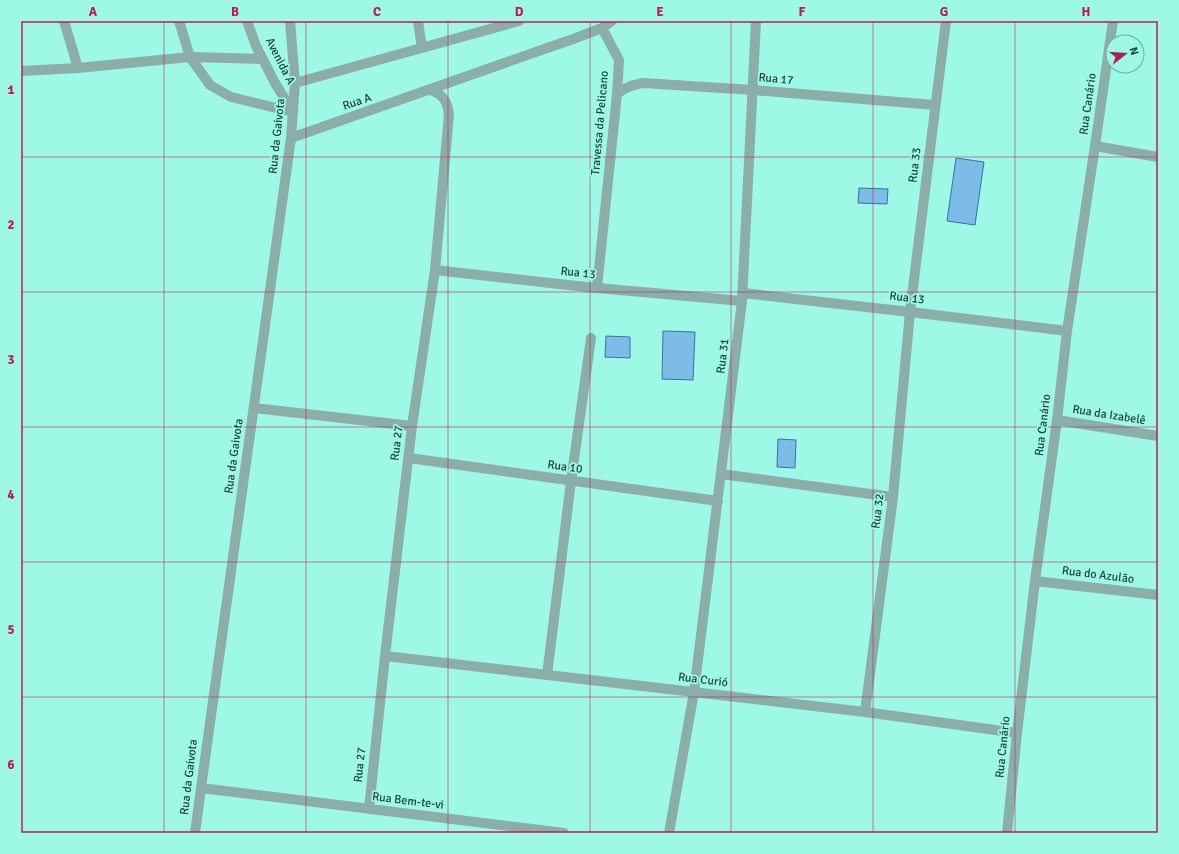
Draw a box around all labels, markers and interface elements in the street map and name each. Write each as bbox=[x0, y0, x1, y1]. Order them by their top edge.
text: A bbox=[89, 4, 98, 20]
text: B bbox=[231, 4, 239, 20]
text: C bbox=[373, 4, 381, 20]
text: D bbox=[515, 4, 524, 20]
text: E bbox=[656, 4, 664, 20]
text: F bbox=[799, 4, 806, 20]
text: G bbox=[940, 4, 948, 20]
text: H bbox=[1082, 4, 1090, 20]
north arrow bbox=[1105, 34, 1145, 74]
street label: Avenida A bbox=[262, 35, 298, 88]
text: N bbox=[1127, 46, 1141, 57]
street label: Travessa da Pelicano bbox=[588, 70, 612, 176]
street label: Rua 17 bbox=[758, 70, 794, 88]
street label: Rua Canário bbox=[1076, 72, 1100, 136]
text: 1 bbox=[7, 82, 15, 98]
street label: Rua A bbox=[341, 90, 374, 114]
street label: Rua da Gaivota bbox=[266, 97, 288, 175]
street label: Rua 33 bbox=[905, 147, 925, 183]
text: 2 bbox=[7, 217, 15, 233]
street label: Rua 13 bbox=[560, 264, 596, 282]
street label: Rua 13 bbox=[889, 288, 925, 308]
street label: Rua 31 bbox=[713, 338, 733, 374]
text: 3 bbox=[7, 352, 15, 368]
street label: Rua Canário bbox=[1032, 393, 1054, 457]
street label: Rua da Izabelê bbox=[1071, 402, 1147, 428]
street label: Rua da Gaivota bbox=[221, 417, 247, 495]
street label: Rua 27 bbox=[387, 425, 407, 461]
street label: Rua 10 bbox=[547, 457, 583, 477]
text: 4 bbox=[7, 487, 15, 503]
street label: Rua 32 bbox=[868, 493, 888, 529]
street label: Rua do Azulão bbox=[1061, 563, 1135, 587]
text: 5 bbox=[7, 622, 15, 638]
street label: Rua Curió bbox=[677, 670, 729, 690]
street label: Rua Canário bbox=[992, 715, 1014, 779]
street label: Rua da Gaivota bbox=[177, 738, 201, 816]
street label: Rua 27 bbox=[351, 747, 369, 783]
text: 6 bbox=[7, 757, 15, 773]
street label: Rua Bem-te-vi bbox=[371, 789, 445, 813]

